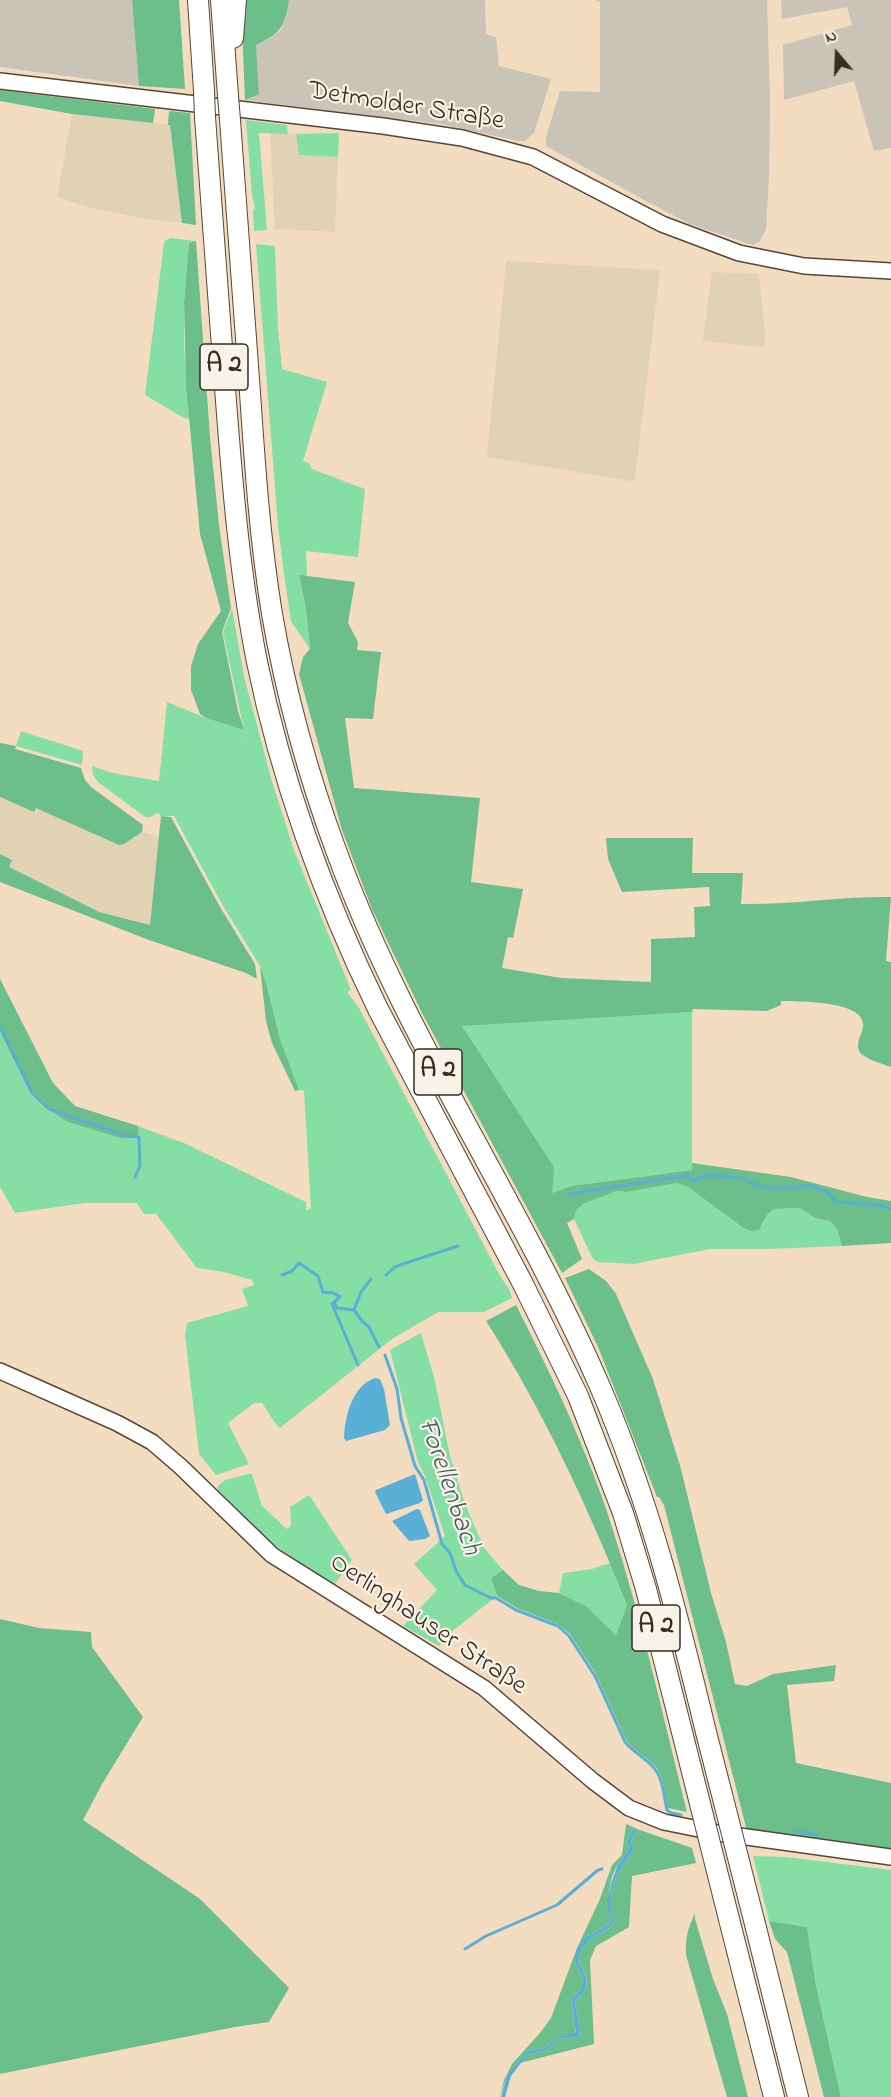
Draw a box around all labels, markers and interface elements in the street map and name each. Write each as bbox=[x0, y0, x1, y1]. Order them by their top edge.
north arrow bbox=[807, 24, 867, 84]
text: N bbox=[822, 24, 840, 50]
street label: Detmolder Straße bbox=[306, 77, 506, 139]
road number: A 2 bbox=[200, 344, 248, 390]
road number: A 2 bbox=[414, 1049, 462, 1095]
water label: Forellenbach bbox=[408, 1414, 486, 1560]
street label: Oerlinghauser Straße bbox=[322, 1548, 532, 1704]
road number: A 2 bbox=[632, 1605, 680, 1651]

